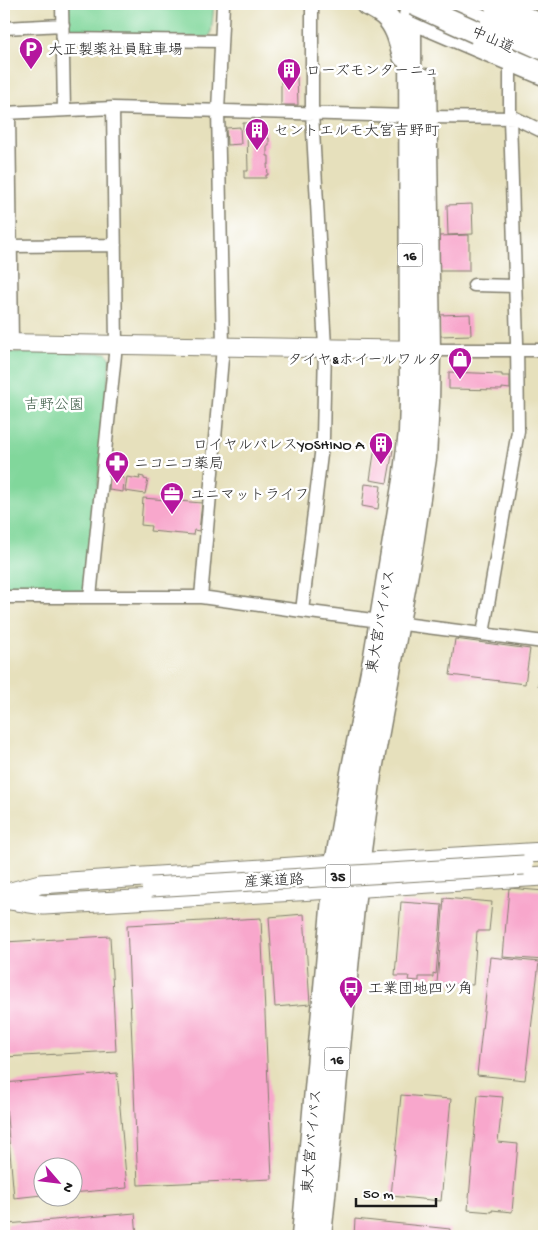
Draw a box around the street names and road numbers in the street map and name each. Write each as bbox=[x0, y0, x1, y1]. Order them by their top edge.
street label: 中山道 bbox=[468, 23, 517, 58]
road number: 16 bbox=[398, 244, 422, 266]
street label: 東大宮バイパス bbox=[363, 568, 400, 674]
road number: 35 bbox=[326, 864, 350, 888]
street label: 産業道路 bbox=[244, 870, 305, 893]
road number: 16 bbox=[324, 1048, 350, 1070]
street label: 東大宮バイパス bbox=[298, 1088, 327, 1194]

